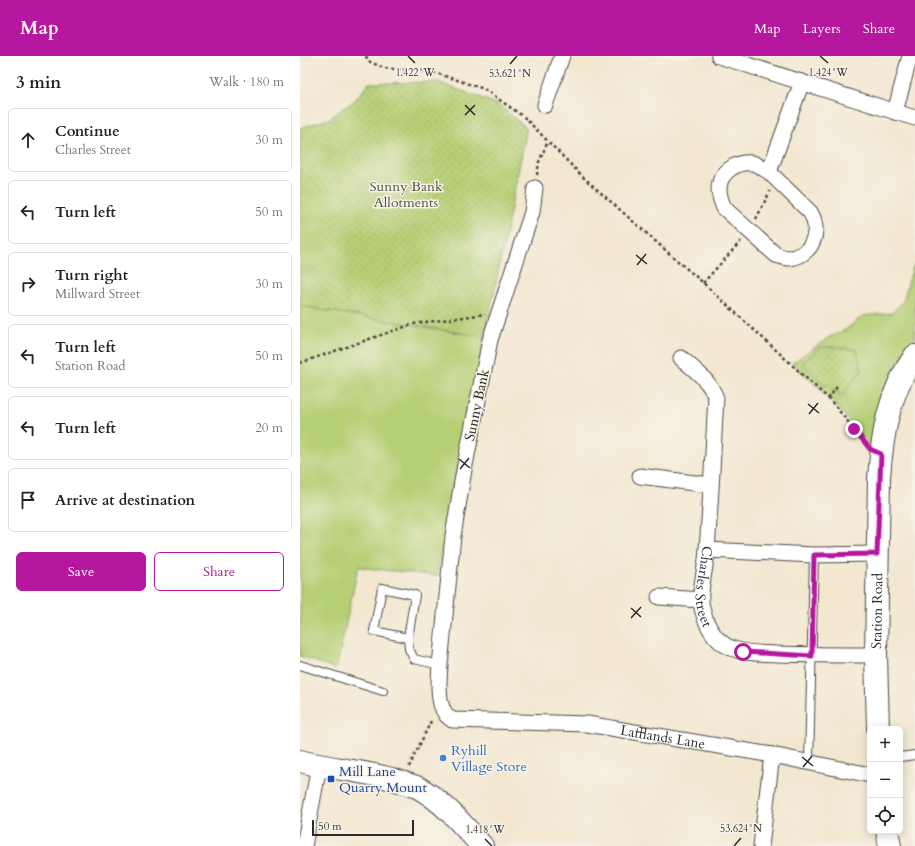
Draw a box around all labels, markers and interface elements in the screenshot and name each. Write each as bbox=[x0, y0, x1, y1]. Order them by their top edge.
text: Map bbox=[20, 15, 59, 41]
text: Map bbox=[754, 19, 781, 38]
text: Layers bbox=[803, 19, 841, 38]
text: Share bbox=[863, 19, 895, 38]
text: 1.422°W bbox=[395, 66, 436, 80]
text: 1.424°W bbox=[808, 66, 849, 80]
text: 53.621°N bbox=[489, 67, 531, 81]
text: 3 min bbox=[16, 71, 61, 94]
text: Walk · 180 m bbox=[209, 73, 284, 91]
text: Continue bbox=[55, 121, 120, 141]
icon: ahead bbox=[17, 129, 39, 151]
text: 30 m bbox=[255, 131, 283, 149]
text: Charles Street bbox=[55, 141, 131, 159]
park label: Sunny Bank Allotments bbox=[370, 177, 443, 212]
icon: left bbox=[17, 201, 39, 223]
text: Turn left bbox=[55, 202, 116, 222]
text: 50 m bbox=[255, 203, 283, 221]
text: Turn right bbox=[55, 265, 128, 285]
icon: right bbox=[17, 273, 39, 295]
text: 30 m bbox=[255, 275, 283, 293]
text: Millward Street bbox=[55, 285, 140, 303]
text: Turn left bbox=[55, 337, 116, 357]
icon: left bbox=[17, 345, 39, 367]
text: 50 m bbox=[255, 347, 283, 365]
text: Station Road bbox=[55, 357, 125, 375]
street label: Sunny Bank bbox=[460, 367, 494, 443]
icon: left bbox=[17, 417, 39, 439]
text: Turn left bbox=[55, 418, 116, 438]
text: 20 m bbox=[255, 419, 283, 437]
route end bbox=[845, 420, 863, 438]
icon: arrive bbox=[17, 489, 39, 511]
text: Arrive at destination bbox=[55, 490, 195, 510]
street label: Charles Street bbox=[691, 546, 717, 631]
button: Save bbox=[16, 552, 146, 591]
button: Share bbox=[154, 552, 284, 591]
street label: Station Road bbox=[867, 572, 887, 649]
route start bbox=[734, 643, 752, 661]
street label: Lafflands Lane bbox=[619, 720, 707, 753]
map controls bbox=[867, 726, 903, 834]
button: + bbox=[867, 726, 903, 762]
place label: Ryhill Village Store bbox=[451, 741, 527, 776]
marker: Ryhill Village Store bbox=[438, 753, 448, 763]
place label: Mill Lane Quarry Mount bbox=[339, 762, 428, 797]
button: − bbox=[867, 762, 903, 798]
marker: Mill Lane Quarry Mount bbox=[326, 774, 336, 784]
button: locate bbox=[867, 798, 903, 834]
scale bar bbox=[312, 818, 414, 837]
text: 50 m bbox=[318, 819, 342, 834]
text: 53.624°N bbox=[720, 822, 762, 836]
text: 1.418°W bbox=[465, 823, 506, 837]

